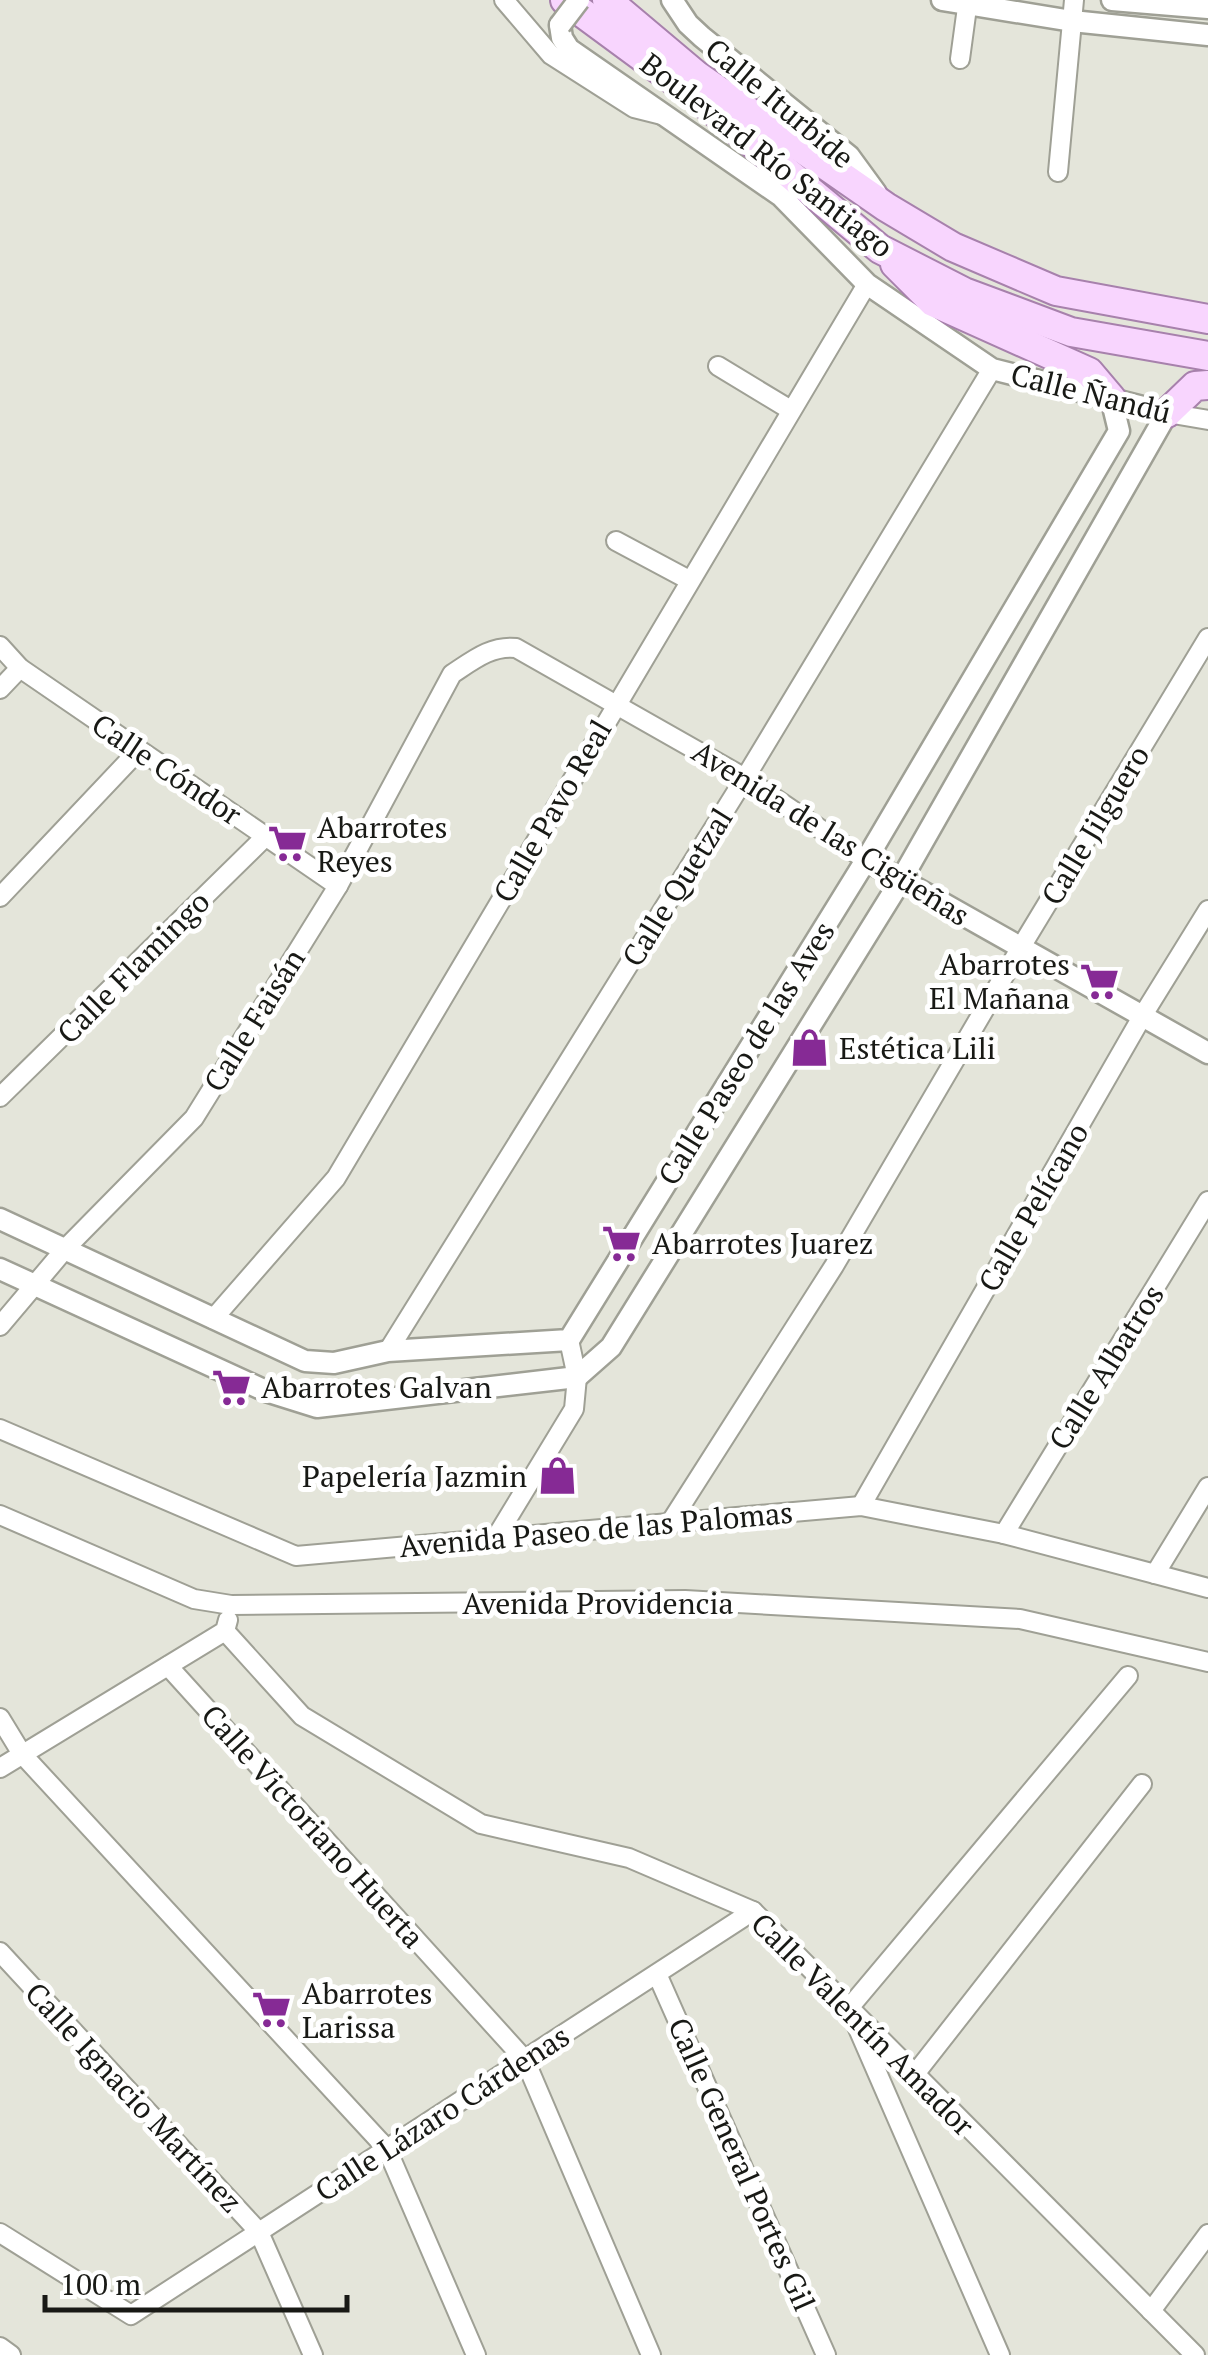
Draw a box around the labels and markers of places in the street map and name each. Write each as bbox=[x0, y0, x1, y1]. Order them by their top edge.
place label: Abarrotes Reyes bbox=[317, 807, 448, 881]
supermarket icon: Abarrotes Reyes bbox=[266, 823, 308, 865]
place label: Abarrotes El Mañana bbox=[929, 944, 1070, 1018]
supermarket icon: Abarrotes El Mañana bbox=[1079, 960, 1121, 1002]
shop icon: Estética Lili bbox=[788, 1027, 830, 1069]
place label: Estética Lili bbox=[839, 1028, 996, 1068]
supermarket icon: Abarrotes Juarez bbox=[601, 1222, 643, 1264]
place label: Abarrotes Juarez bbox=[652, 1223, 873, 1263]
supermarket icon: Abarrotes Galvan bbox=[210, 1366, 252, 1408]
place label: Abarrotes Galvan bbox=[261, 1367, 492, 1407]
shop icon: Papelería Jazmin bbox=[536, 1455, 578, 1497]
place label: Papelería Jazmin bbox=[302, 1456, 527, 1496]
place label: Abarrotes Larissa bbox=[302, 1973, 433, 2047]
supermarket icon: Abarrotes Larissa bbox=[251, 1989, 293, 2031]

